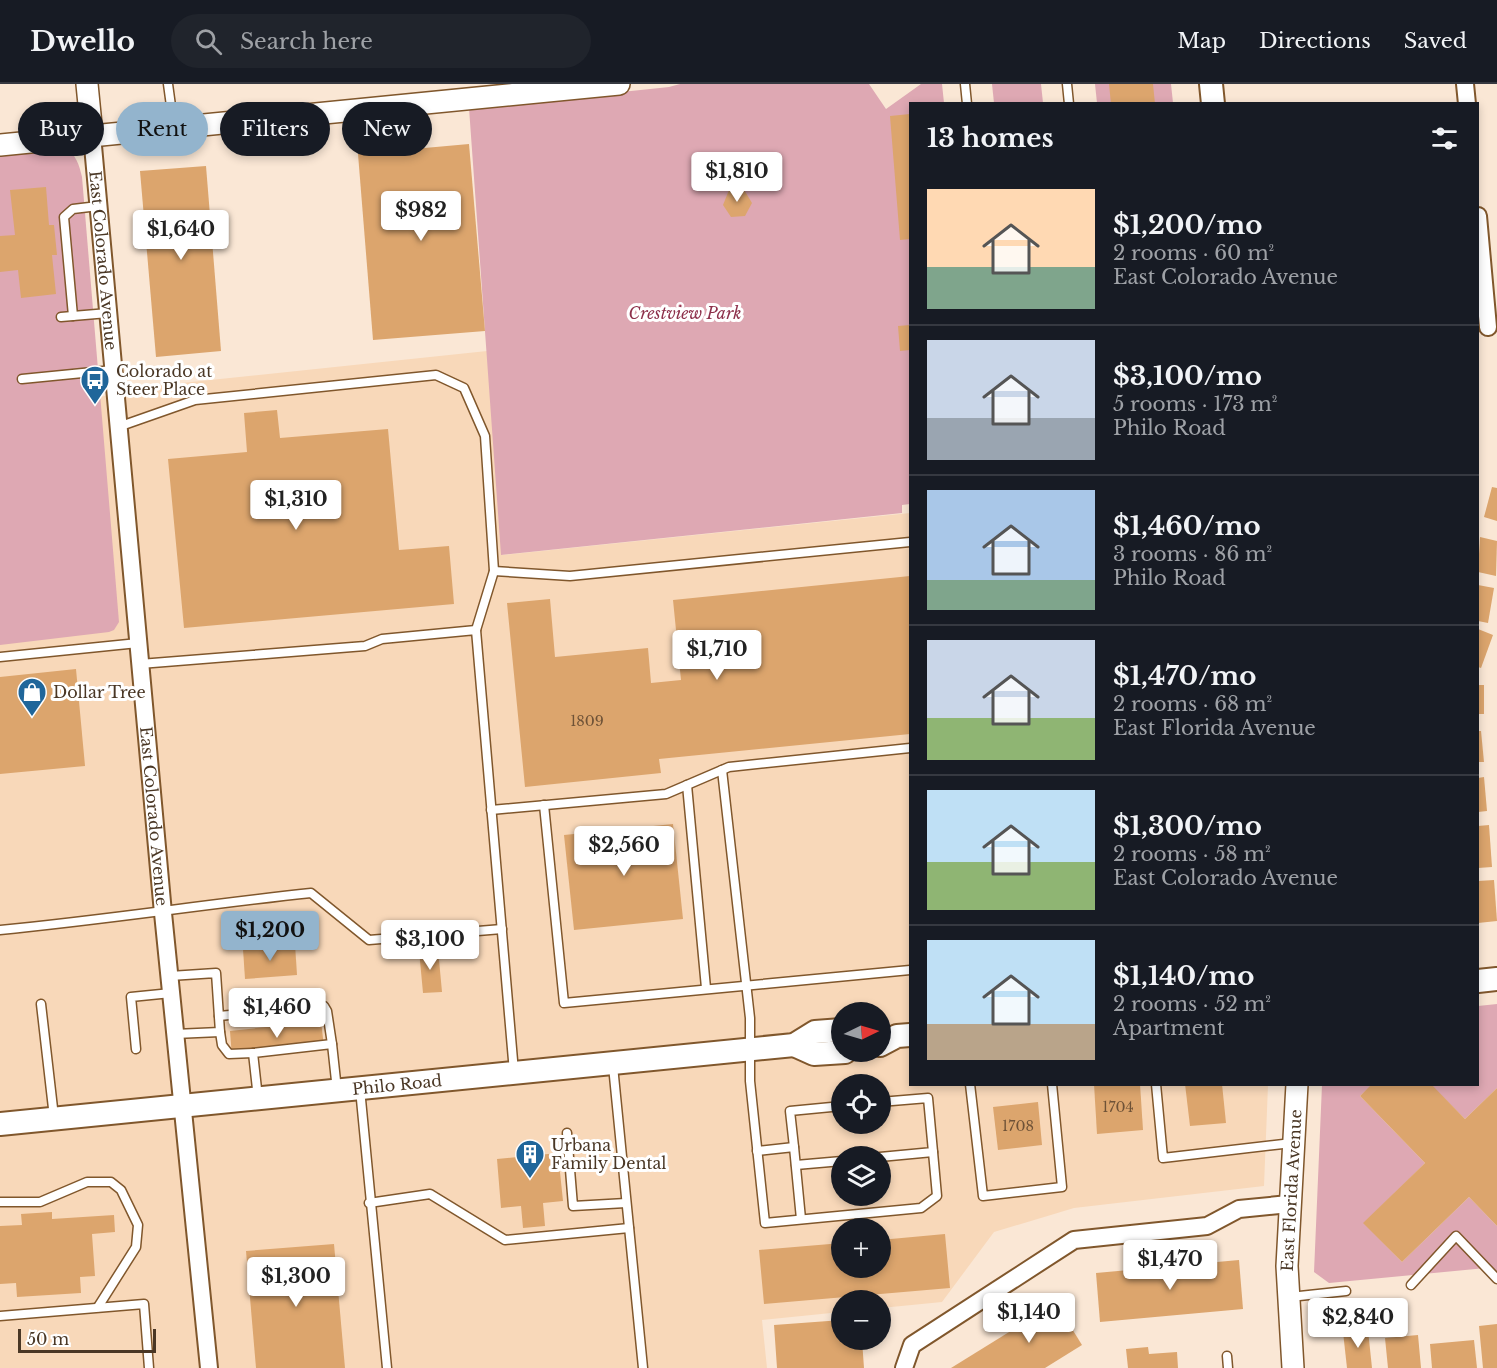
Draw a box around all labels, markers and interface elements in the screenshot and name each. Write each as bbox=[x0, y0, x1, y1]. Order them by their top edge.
search box bbox=[171, 14, 591, 68]
text: Dwello bbox=[30, 24, 135, 59]
icon: search bbox=[192, 25, 225, 58]
text: Search here bbox=[240, 28, 373, 55]
text: Map bbox=[1177, 28, 1226, 54]
text: Directions bbox=[1259, 28, 1371, 54]
text: Saved bbox=[1404, 28, 1467, 54]
chip: Buy bbox=[18, 102, 104, 156]
chip: Rent bbox=[116, 102, 208, 156]
chip: Filters bbox=[220, 102, 330, 156]
chip: New bbox=[342, 102, 432, 156]
text: 13 homes bbox=[927, 122, 1054, 154]
icon: filters bbox=[1428, 122, 1461, 155]
pin: $1,810 bbox=[688, 152, 786, 203]
text: $1,810 bbox=[705, 159, 769, 183]
street label: East Colorado Avenue bbox=[85, 170, 122, 351]
pin: $982 bbox=[385, 191, 457, 242]
text: $982 bbox=[395, 198, 447, 222]
text: $1,200/mo bbox=[1113, 209, 1262, 241]
pin: $1,640 bbox=[132, 210, 230, 261]
icon: home bbox=[975, 213, 1047, 285]
text: $1,640 bbox=[147, 217, 215, 241]
text: 2 rooms · 60 m² bbox=[1113, 241, 1274, 265]
text: East Colorado Avenue bbox=[1113, 265, 1338, 289]
park label: Crestview Park bbox=[629, 303, 741, 323]
text: $3,100/mo bbox=[1113, 360, 1262, 392]
place label: Colorado at Steer Place bbox=[116, 361, 212, 399]
bus stop icon: Colorado at Steer Place bbox=[79, 364, 111, 406]
icon: home bbox=[975, 364, 1047, 436]
text: 5 rooms · 173 m² bbox=[1113, 392, 1277, 416]
text: Philo Road bbox=[1113, 416, 1226, 440]
pin: $1,310 bbox=[247, 480, 345, 531]
text: $1,310 bbox=[264, 487, 328, 511]
text: $1,460/mo bbox=[1113, 510, 1261, 542]
icon: home bbox=[975, 514, 1047, 586]
text: 3 rooms · 86 m² bbox=[1113, 542, 1272, 566]
text: Philo Road bbox=[1113, 566, 1226, 590]
pin: $1,710 bbox=[668, 630, 766, 681]
text: $1,710 bbox=[686, 637, 748, 661]
text: $1,470/mo bbox=[1113, 660, 1257, 692]
icon: home bbox=[975, 664, 1047, 736]
shop icon: Dollar Tree bbox=[16, 676, 48, 718]
place label: Dollar Tree bbox=[53, 682, 146, 702]
text: 2 rooms · 68 m² bbox=[1113, 692, 1272, 716]
house number: 1809 bbox=[570, 712, 604, 730]
text: East Florida Avenue bbox=[1113, 716, 1316, 740]
street label: East Colorado Avenue bbox=[136, 726, 172, 907]
text: $1,300/mo bbox=[1113, 810, 1262, 842]
icon: home bbox=[975, 814, 1047, 886]
pin: $2,560 bbox=[575, 826, 673, 877]
text: $2,560 bbox=[588, 833, 660, 857]
text: 2 rooms · 58 m² bbox=[1113, 842, 1271, 866]
text: East Colorado Avenue bbox=[1113, 866, 1338, 890]
pin: $1,200 bbox=[221, 911, 319, 962]
text: $1,200 bbox=[235, 918, 305, 942]
pin: $3,100 bbox=[381, 920, 479, 971]
text: $3,100 bbox=[395, 927, 465, 951]
text: $1,140/mo bbox=[1113, 960, 1254, 992]
icon: home bbox=[975, 964, 1047, 1036]
pin: $1,460 bbox=[228, 988, 326, 1039]
text: 2 rooms · 52 m² bbox=[1113, 992, 1271, 1016]
text: $1,460 bbox=[243, 995, 311, 1019]
north arrow bbox=[831, 1002, 891, 1062]
map controls bbox=[831, 1002, 891, 1350]
text: Apartment bbox=[1113, 1016, 1224, 1040]
street label: Philo Road bbox=[351, 1070, 443, 1099]
button: locate bbox=[831, 1074, 891, 1134]
house number: 1704 bbox=[1102, 1098, 1134, 1116]
street label: East Florida Avenue bbox=[1277, 1109, 1306, 1272]
house number: 1708 bbox=[1002, 1117, 1034, 1135]
place label: Urbana Family Dental bbox=[551, 1135, 667, 1173]
building icon: Urbana Family Dental bbox=[514, 1138, 546, 1180]
button: layers bbox=[831, 1146, 891, 1206]
button: + bbox=[831, 1218, 891, 1278]
pin: $1,470 bbox=[1121, 1240, 1219, 1291]
text: $1,470 bbox=[1137, 1247, 1203, 1271]
pin: $1,300 bbox=[247, 1257, 345, 1308]
text: $1,300 bbox=[261, 1264, 331, 1288]
button: − bbox=[831, 1290, 891, 1350]
pin: $1,140 bbox=[980, 1293, 1078, 1344]
pin: $2,840 bbox=[1309, 1298, 1407, 1349]
text: $1,140 bbox=[997, 1300, 1061, 1324]
text: $2,840 bbox=[1322, 1305, 1394, 1329]
scale bar bbox=[18, 1326, 156, 1354]
text: 50 m bbox=[27, 1329, 69, 1349]

